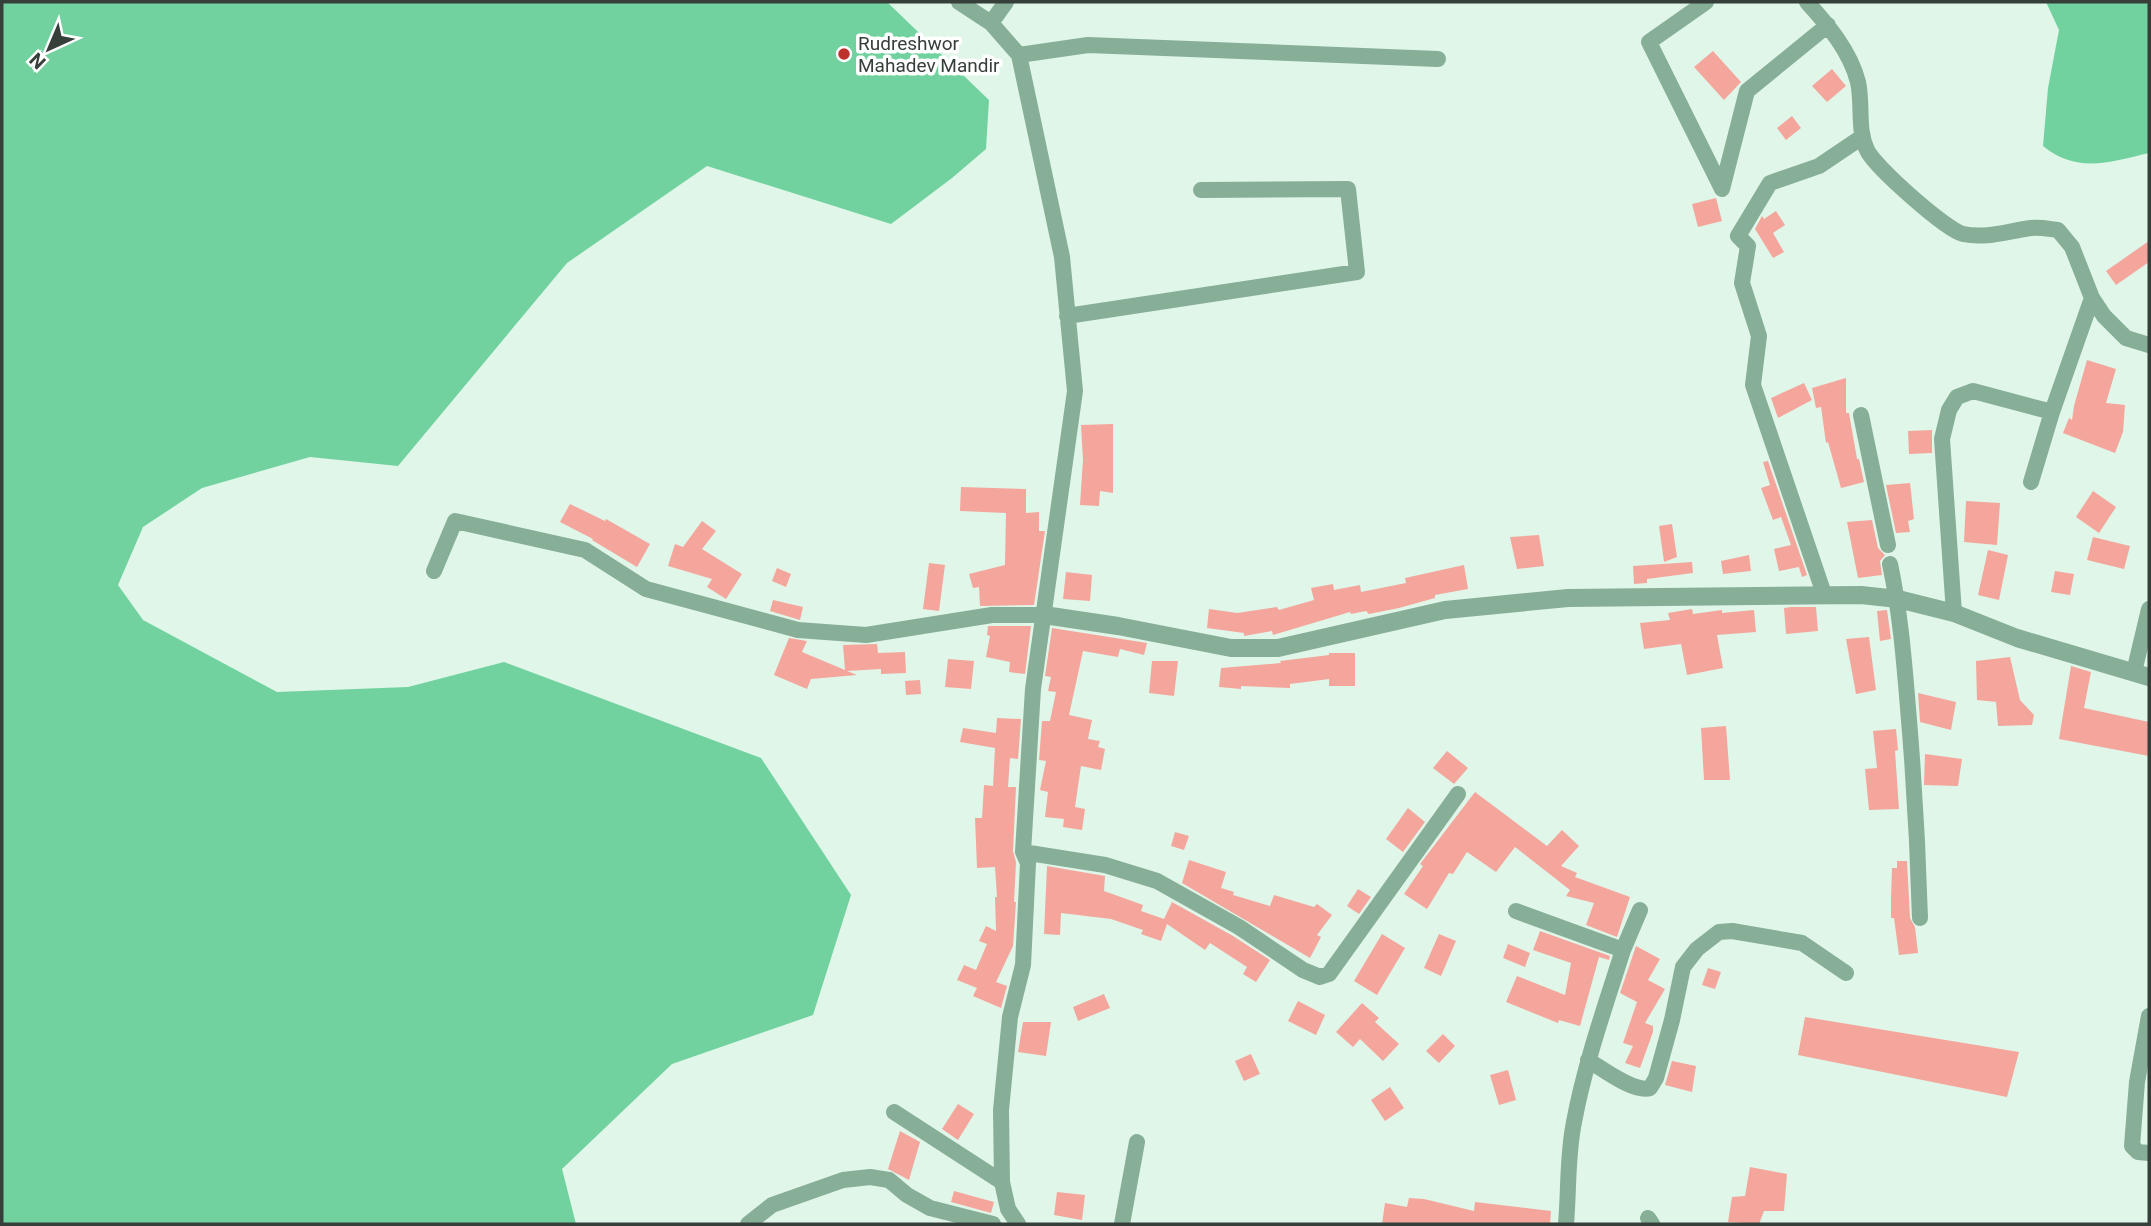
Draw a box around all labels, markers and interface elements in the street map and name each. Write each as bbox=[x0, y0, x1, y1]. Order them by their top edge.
north arrow bbox=[14, 14, 84, 84]
place label: Rudreshwor Mahadev Mandir bbox=[858, 32, 1000, 77]
marker: Rudreshwor Mahadev Mandir bbox=[836, 46, 852, 62]
text: N bbox=[25, 48, 50, 74]

